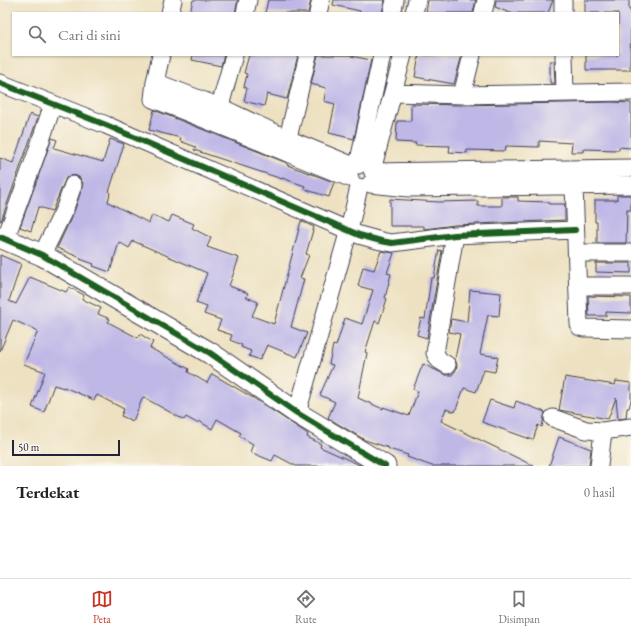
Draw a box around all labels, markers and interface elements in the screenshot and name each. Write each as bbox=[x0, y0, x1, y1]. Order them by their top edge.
search box bbox=[12, 12, 619, 56]
icon: search bbox=[26, 23, 48, 45]
text: Cari di sini bbox=[58, 25, 121, 44]
scale bar bbox=[12, 438, 120, 457]
text: 50 m bbox=[18, 440, 39, 454]
text: Terdekat bbox=[16, 481, 79, 503]
text: 0 hasil bbox=[584, 484, 615, 501]
tab: Peta bbox=[91, 588, 113, 626]
tab: Rute bbox=[295, 588, 317, 626]
tab: Disimpan bbox=[499, 588, 540, 626]

